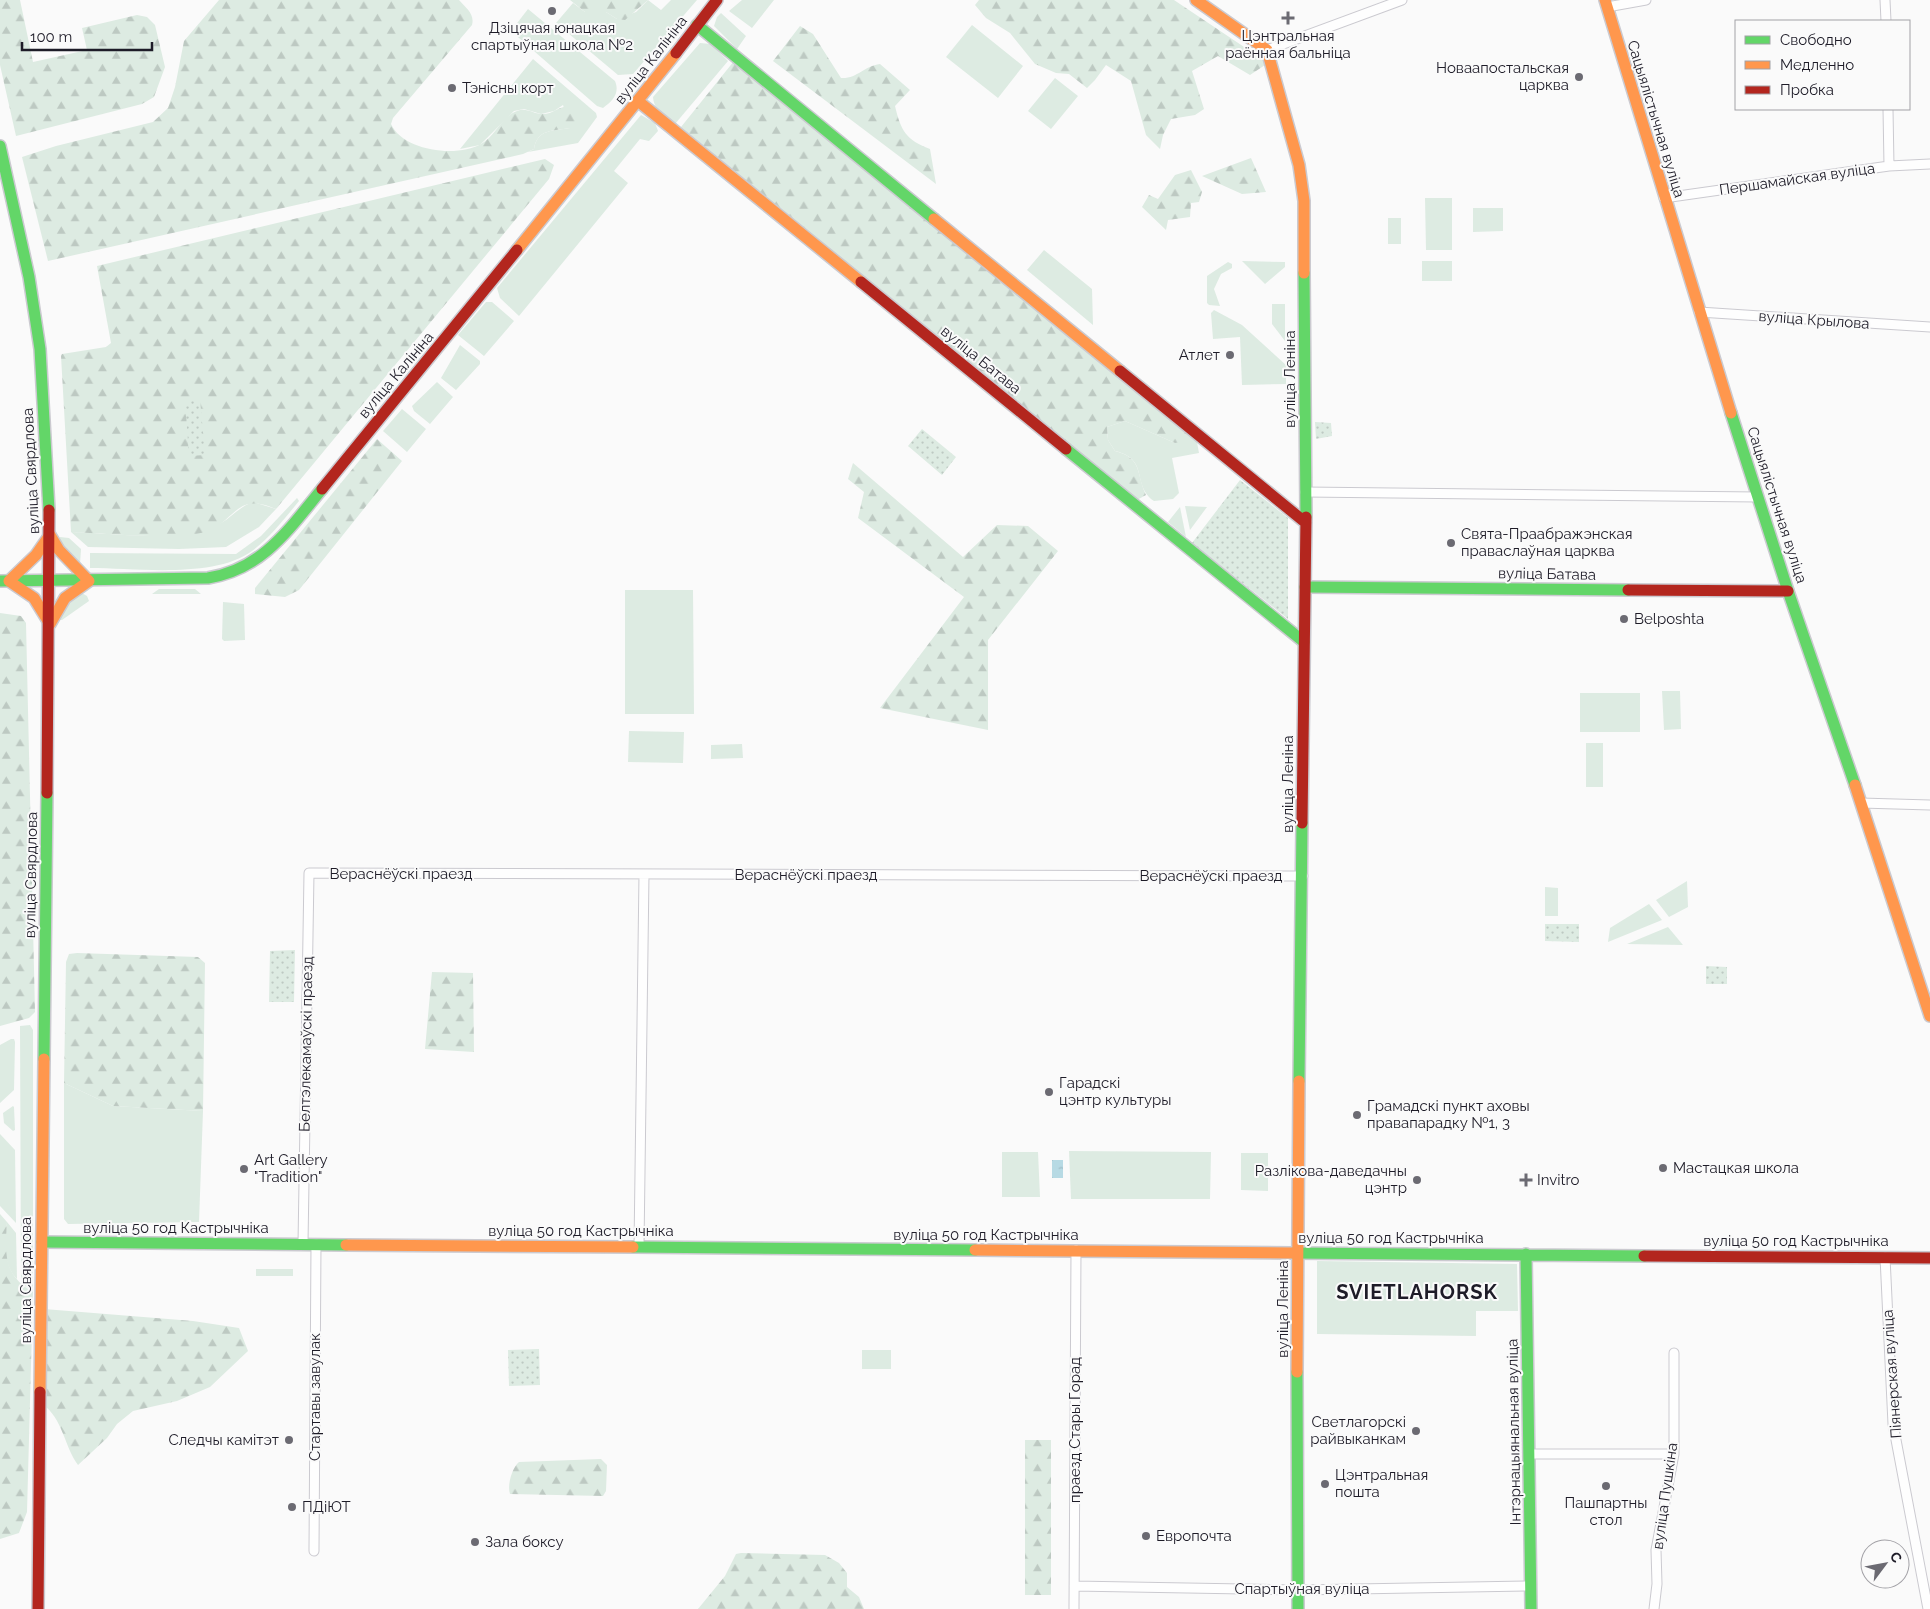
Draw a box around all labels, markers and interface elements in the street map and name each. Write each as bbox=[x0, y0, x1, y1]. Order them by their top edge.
marker: Дзіцячая юнацкая спартыўная школа №2 bbox=[546, 5, 558, 17]
marker: Цэнтральная раённая бальніца bbox=[1281, 11, 1295, 25]
street label: вуліца Калініна bbox=[611, 12, 691, 108]
place label: Дзіцячая юнацкая спартыўная школа №2 bbox=[471, 19, 633, 54]
scale bar bbox=[22, 20, 152, 52]
legend bbox=[1735, 20, 1910, 110]
place label: Цэнтральная раённая бальніца bbox=[1225, 27, 1351, 62]
text: 100 m bbox=[30, 28, 72, 46]
text: Свободно bbox=[1780, 31, 1852, 49]
street label: Сацыялістычная вуліца bbox=[1623, 38, 1689, 200]
text: Медленно bbox=[1780, 56, 1854, 74]
place label: Новаапостальская царква bbox=[1436, 59, 1569, 94]
marker: Новаапостальская царква bbox=[1573, 71, 1585, 83]
place label: Тэнісны корт bbox=[462, 79, 554, 97]
text: Пробка bbox=[1780, 81, 1834, 99]
marker: Тэнісны корт bbox=[446, 82, 458, 94]
street label: Першамайская вуліца bbox=[1718, 159, 1876, 199]
street label: вуліца Крылова bbox=[1758, 307, 1870, 333]
street label: вуліца Батава bbox=[937, 322, 1025, 398]
street label: вуліца Калініна bbox=[355, 328, 437, 422]
street label: вуліца Леніна bbox=[1281, 330, 1299, 428]
place label: Атлет bbox=[1179, 346, 1220, 364]
marker: Атлет bbox=[1224, 349, 1236, 361]
street label: вуліца Свярдлова bbox=[19, 407, 43, 535]
street label: Сацыялістычная вуліца bbox=[1743, 424, 1811, 586]
place label: Свята-Праабражэнская праваслаўная царква bbox=[1461, 525, 1632, 560]
marker: Свята-Праабражэнская праваслаўная царква bbox=[1445, 537, 1457, 549]
street label: вуліца Батава bbox=[1498, 564, 1596, 584]
place label: Belposhta bbox=[1634, 610, 1704, 628]
marker: Belposhta bbox=[1618, 613, 1630, 625]
street label: вуліца Леніна bbox=[1279, 735, 1297, 833]
street label: вуліца Свярдлова bbox=[21, 812, 41, 938]
street label: Вераснёўскі праезд bbox=[329, 865, 473, 883]
street label: Вераснёўскі праезд bbox=[734, 866, 878, 884]
street label: Вераснёўскі праезд bbox=[1139, 867, 1283, 885]
street label: Белтэлекамаўскі праезд bbox=[295, 956, 317, 1132]
place label: Гарадскі цэнтр культуры bbox=[1059, 1074, 1172, 1109]
marker: Гарадскі цэнтр культуры bbox=[1043, 1086, 1055, 1098]
place label: Грамадскі пункт аховы правапарадку №1, 3 bbox=[1367, 1097, 1530, 1132]
marker: Грамадскі пункт аховы правапарадку №1, 3 bbox=[1351, 1109, 1363, 1121]
place label: Art Gallery "Tradition" bbox=[254, 1151, 328, 1186]
place label: Мастацкая школа bbox=[1673, 1159, 1799, 1177]
place label: Разлікова-даведачны цэнтр bbox=[1255, 1162, 1407, 1197]
marker: Мастацкая школа bbox=[1657, 1162, 1669, 1174]
marker: Art Gallery "Tradition" bbox=[238, 1163, 250, 1175]
place label: Invitro bbox=[1537, 1171, 1580, 1189]
marker: Invitro bbox=[1519, 1173, 1533, 1187]
marker: Разлікова-даведачны цэнтр bbox=[1411, 1174, 1423, 1186]
street label: вуліца Свярдлова bbox=[17, 1217, 35, 1343]
street label: вуліца 50 год Кастрычніка bbox=[83, 1219, 269, 1237]
street label: вуліца 50 год Кастрычніка bbox=[488, 1222, 674, 1240]
street label: вуліца 50 год Кастрычніка bbox=[893, 1226, 1079, 1244]
street label: вуліца 50 год Кастрычніка bbox=[1298, 1229, 1484, 1247]
street label: вуліца 50 год Кастрычніка bbox=[1703, 1232, 1889, 1250]
street label: вуліца Леніна bbox=[1274, 1260, 1292, 1358]
district label: SVIETLAHORSK bbox=[1336, 1280, 1498, 1304]
street label: Піянерская вуліца bbox=[1879, 1309, 1905, 1439]
street label: Стартавы завулак bbox=[306, 1333, 324, 1461]
street label: Інтэрнацыянальная вуліца bbox=[1503, 1338, 1525, 1526]
street label: праезд Стары Горад bbox=[1066, 1357, 1084, 1503]
place label: Светлагорскі райвыканкам bbox=[1310, 1413, 1406, 1448]
marker: Светлагорскі райвыканкам bbox=[1410, 1425, 1422, 1437]
place label: Следчы камітэт bbox=[169, 1431, 279, 1449]
marker: Следчы камітэт bbox=[283, 1434, 295, 1446]
street label: вуліца Пушкіна bbox=[1649, 1442, 1681, 1550]
place label: Цэнтральная пошта bbox=[1335, 1466, 1428, 1501]
marker: Цэнтральная пошта bbox=[1319, 1478, 1331, 1490]
marker: Пашпартны стол bbox=[1600, 1480, 1612, 1492]
place label: Пашпартны стол bbox=[1565, 1494, 1647, 1529]
place label: ПДіЮТ bbox=[302, 1498, 351, 1516]
marker: ПДіЮТ bbox=[286, 1501, 298, 1513]
place label: Европочта bbox=[1156, 1527, 1232, 1545]
marker: Европочта bbox=[1140, 1530, 1152, 1542]
place label: Зала боксу bbox=[485, 1533, 564, 1551]
marker: Зала боксу bbox=[469, 1536, 481, 1548]
north arrow bbox=[1860, 1539, 1910, 1589]
text: С bbox=[1887, 1549, 1906, 1566]
street label: Спартыўная вуліца bbox=[1234, 1580, 1370, 1598]

